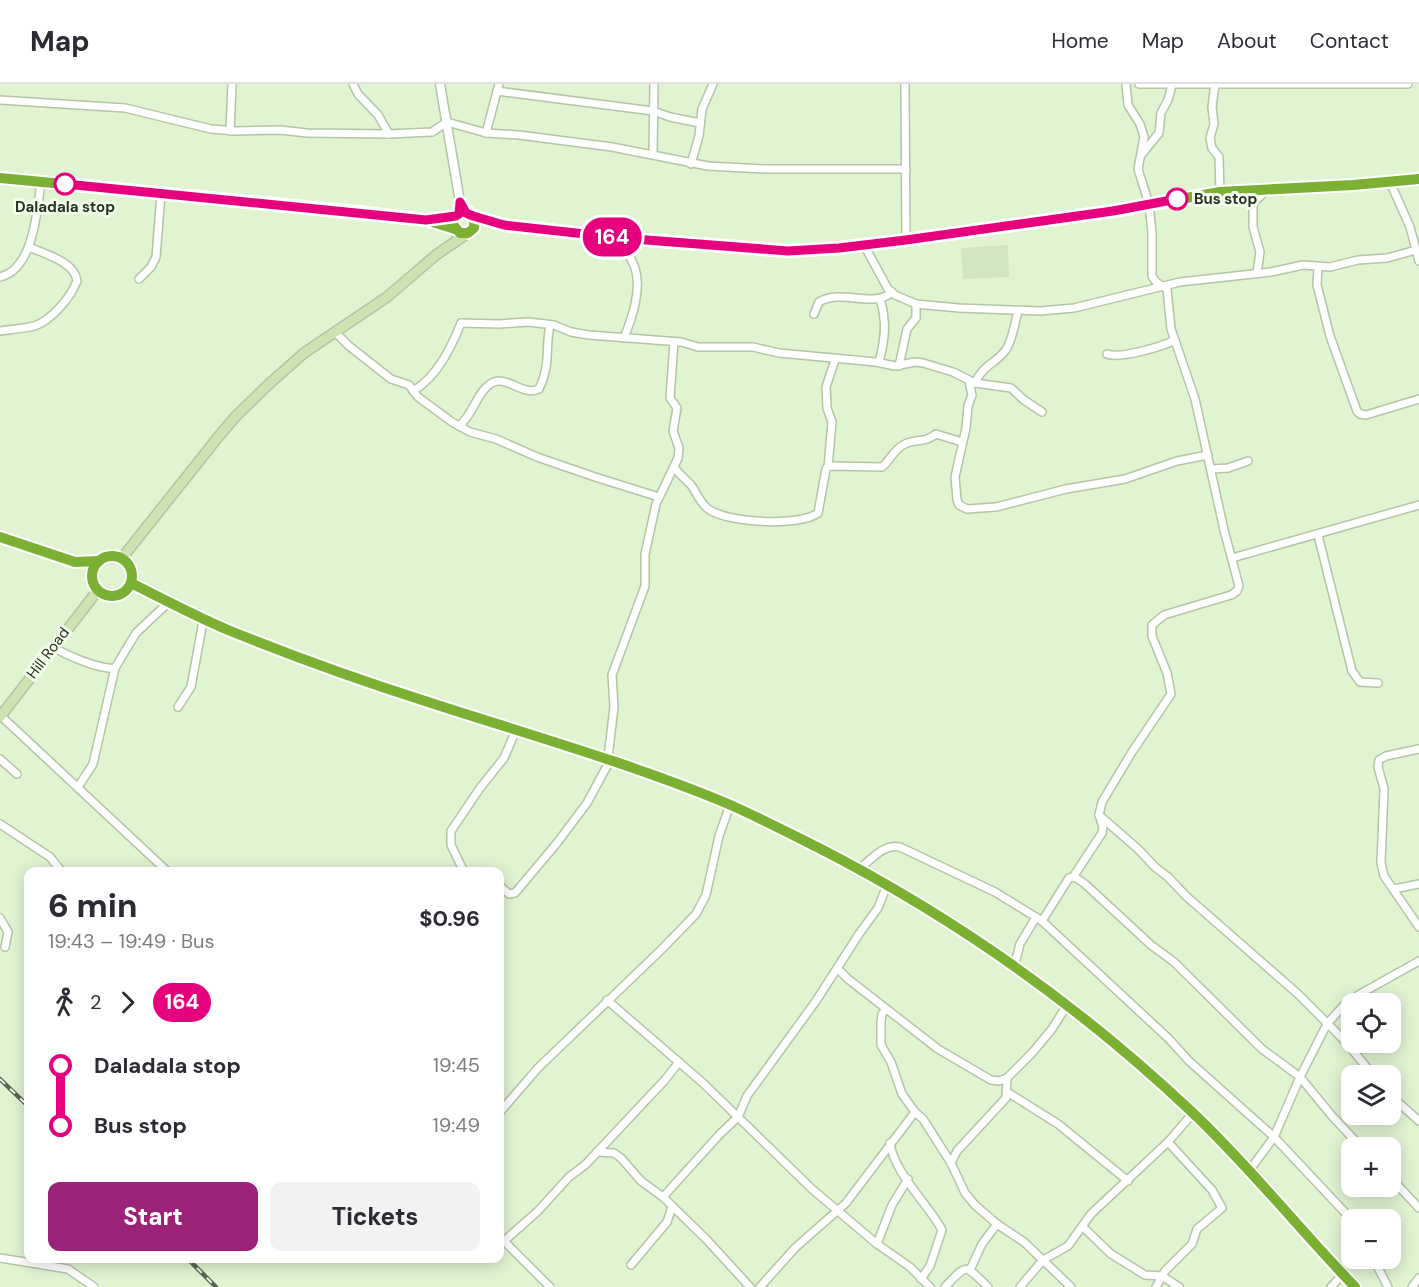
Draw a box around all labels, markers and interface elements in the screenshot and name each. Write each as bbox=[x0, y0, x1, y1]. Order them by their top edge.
text: Map bbox=[30, 23, 90, 60]
text: Home bbox=[1051, 27, 1109, 55]
text: Map bbox=[1142, 27, 1184, 55]
text: About bbox=[1217, 27, 1277, 55]
text: Contact bbox=[1310, 27, 1389, 55]
marker: Daladala stop bbox=[54, 173, 76, 195]
marker: Bus stop bbox=[1166, 188, 1188, 210]
place label: Bus stop bbox=[1194, 189, 1258, 209]
place label: Daladala stop bbox=[15, 197, 115, 217]
line badge: 164 bbox=[578, 218, 646, 256]
text: 164 bbox=[595, 223, 629, 251]
street label: Hill Road bbox=[22, 623, 74, 683]
text: 6 min bbox=[48, 884, 137, 927]
text: $0.96 bbox=[419, 904, 480, 933]
text: 19:43 – 19:49 · Bus bbox=[48, 928, 215, 954]
icon: walk bbox=[48, 986, 81, 1019]
icon: forward bbox=[111, 986, 144, 1019]
text: 164 bbox=[165, 988, 199, 1016]
text: 2 bbox=[90, 989, 102, 1015]
map controls bbox=[1341, 993, 1401, 1269]
button: locate bbox=[1341, 993, 1401, 1053]
text: Daladala stop bbox=[94, 1051, 241, 1080]
text: 19:45 bbox=[433, 1052, 480, 1078]
button: layers bbox=[1341, 1065, 1401, 1125]
text: Bus stop bbox=[94, 1111, 187, 1140]
text: 19:49 bbox=[432, 1112, 480, 1138]
button: + bbox=[1341, 1137, 1401, 1197]
button: Start bbox=[48, 1182, 258, 1251]
button: Tickets bbox=[270, 1182, 480, 1251]
button: − bbox=[1341, 1209, 1401, 1269]

